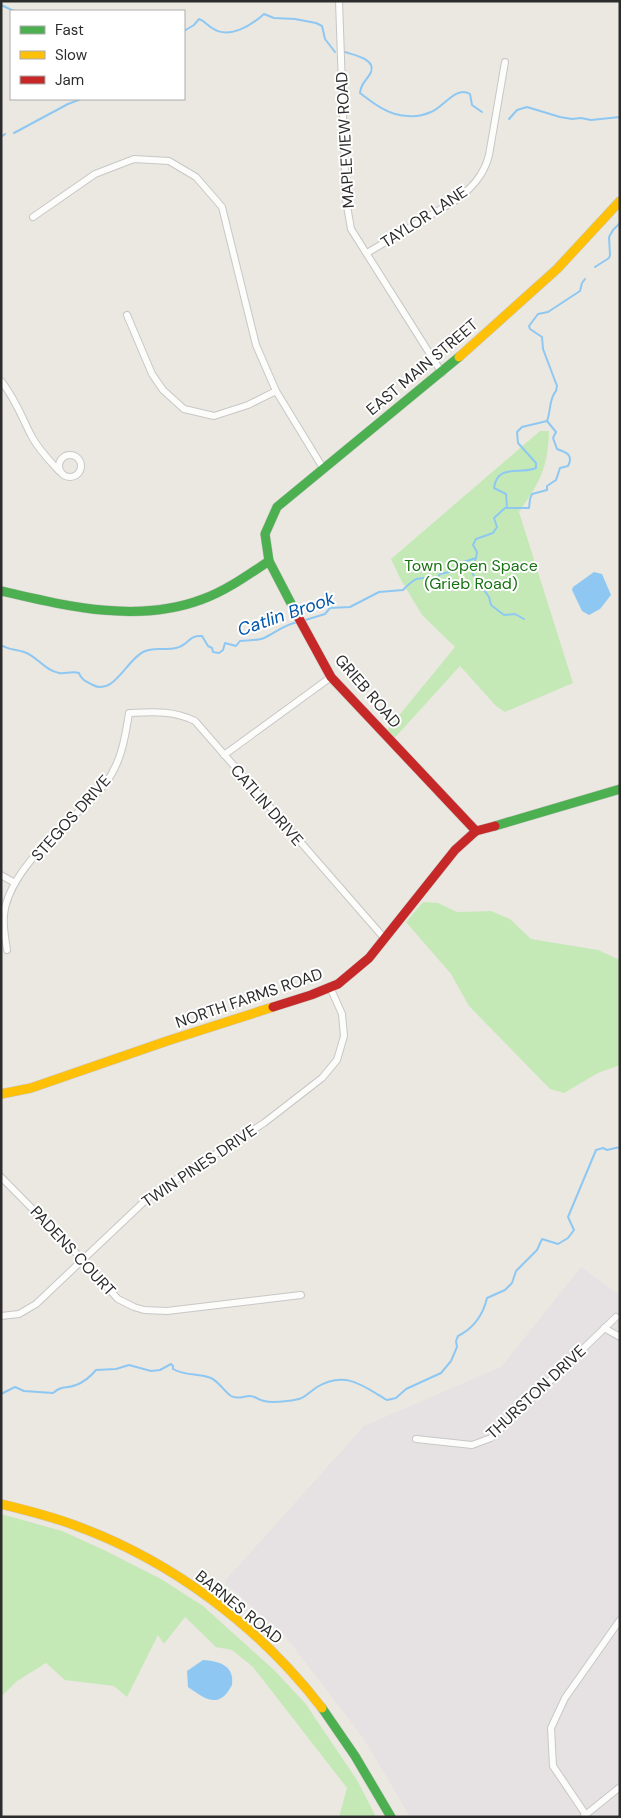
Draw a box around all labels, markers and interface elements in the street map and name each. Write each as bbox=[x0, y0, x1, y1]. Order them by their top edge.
legend bbox=[10, 10, 185, 100]
text: Fast bbox=[55, 20, 84, 40]
text: Slow bbox=[55, 45, 88, 65]
text: Jam bbox=[55, 70, 84, 90]
street label: MAPLEVIEW ROAD bbox=[331, 71, 359, 209]
street label: TAYLOR LANE bbox=[377, 181, 471, 253]
street label: EAST MAIN STREET bbox=[362, 314, 482, 420]
park label: Town Open Space (Grieb Road) bbox=[404, 555, 538, 594]
water label: Catlin Brook bbox=[234, 586, 339, 642]
street label: GRIEB ROAD bbox=[330, 650, 406, 732]
street label: CATLIN DRIVE bbox=[226, 760, 308, 850]
street label: STEGOS DRIVE bbox=[27, 770, 115, 866]
street label: NORTH FARMS ROAD bbox=[173, 963, 325, 1033]
street label: TWIN PINES DRIVE bbox=[138, 1120, 260, 1212]
street label: PADENS COURT bbox=[26, 1201, 120, 1301]
street label: THURSTON DRIVE bbox=[482, 1340, 590, 1444]
street label: BARNES ROAD bbox=[191, 1566, 287, 1648]

